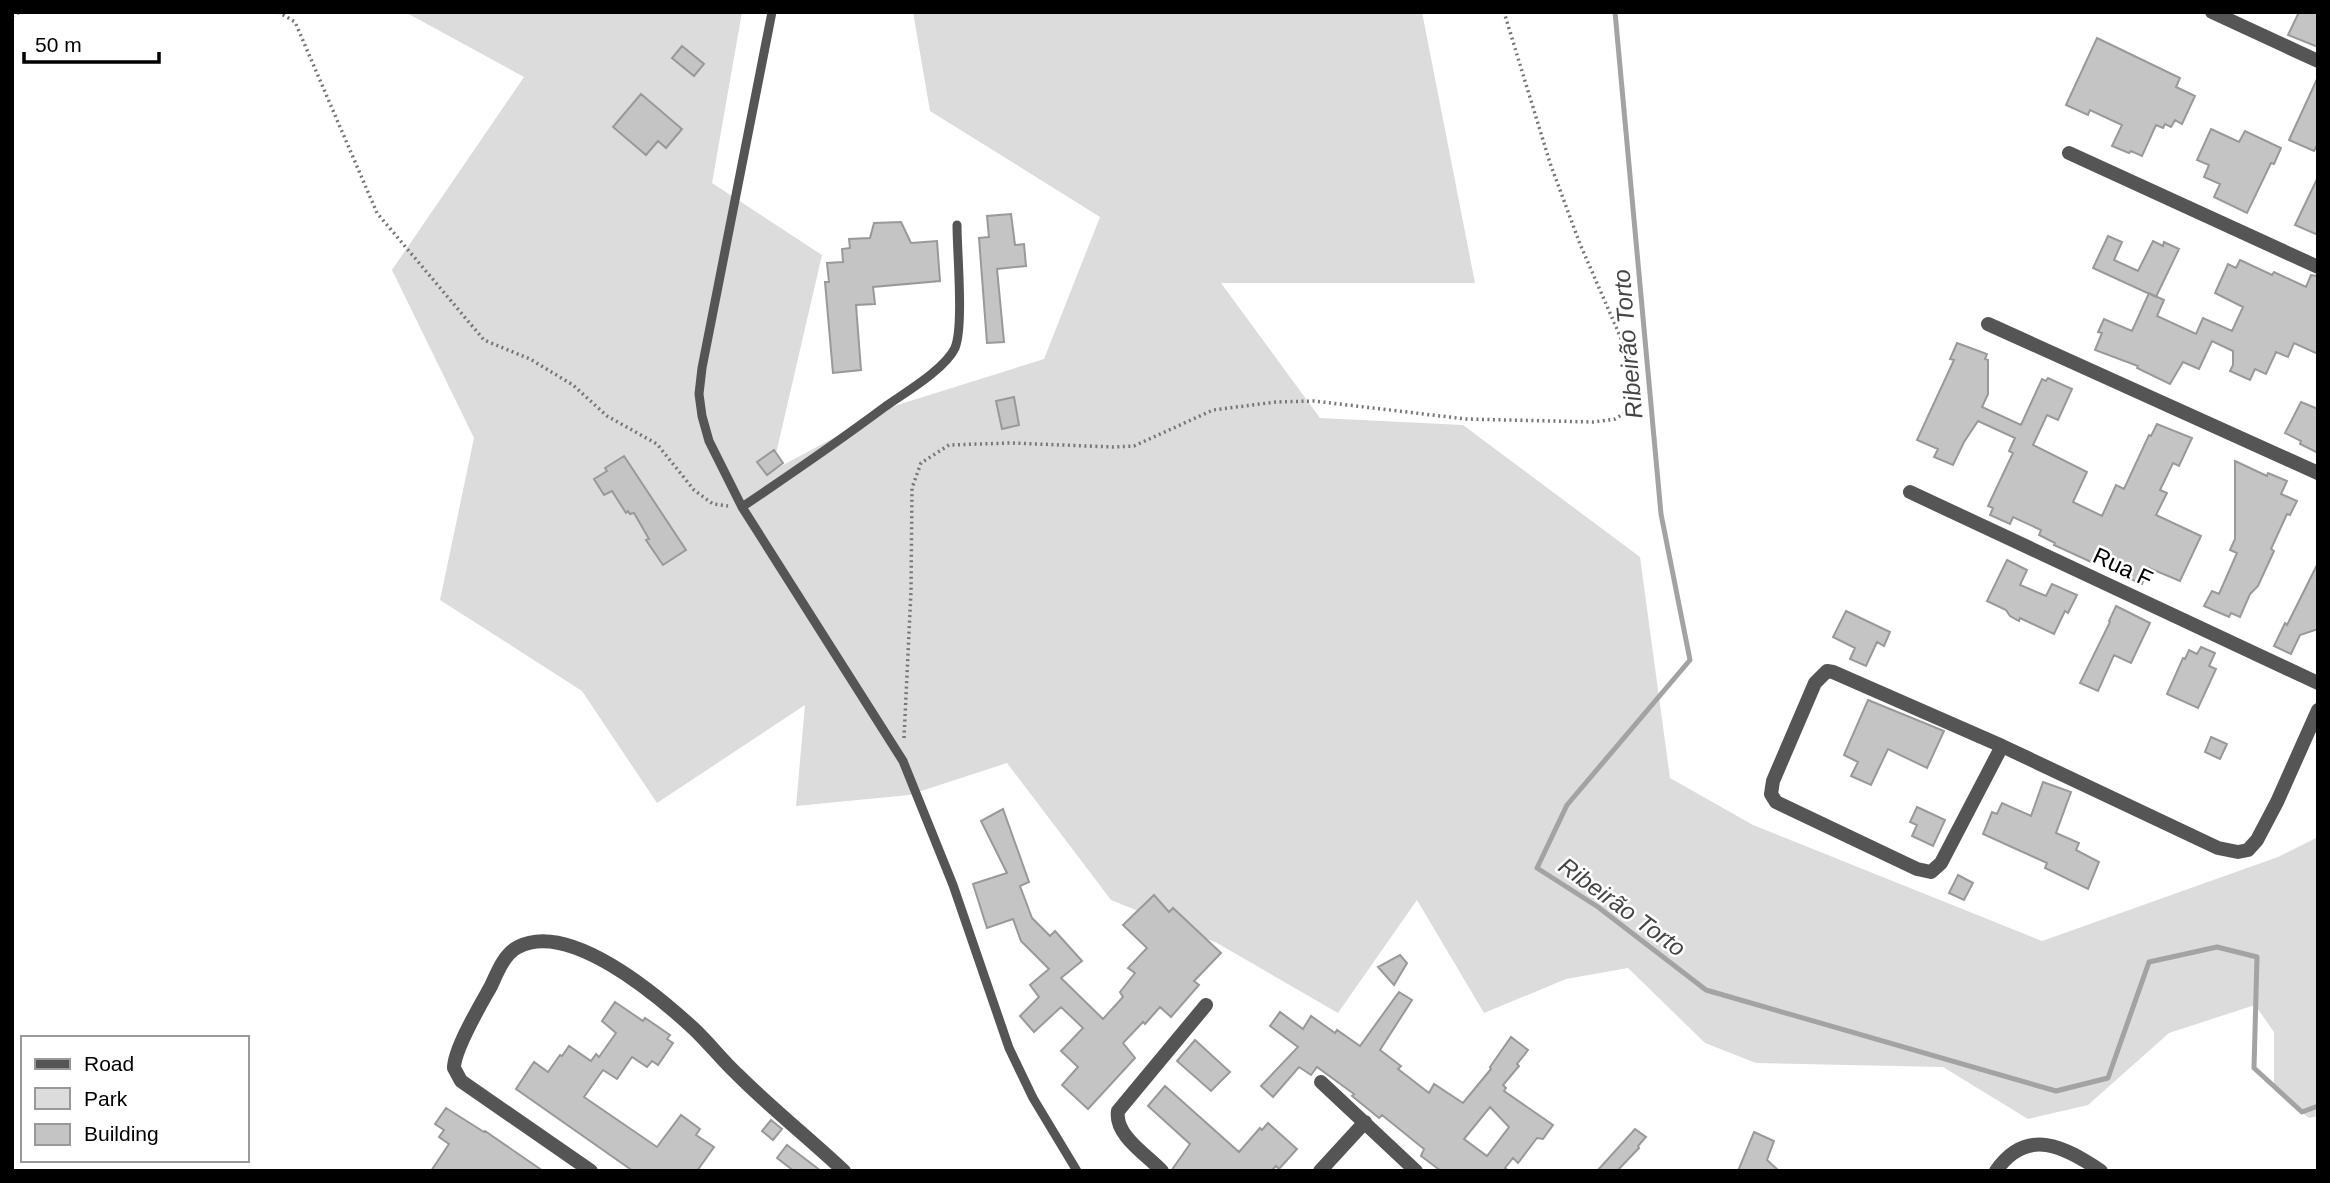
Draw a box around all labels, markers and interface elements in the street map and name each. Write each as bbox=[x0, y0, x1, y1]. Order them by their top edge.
scale bar bbox=[24, 21, 159, 65]
text: 50 m bbox=[35, 33, 82, 56]
water label: Ribeirão Torto bbox=[1608, 268, 1647, 420]
street label: Rua F bbox=[2089, 542, 2157, 592]
water label: Ribeirão Torto bbox=[1554, 852, 1691, 962]
legend bbox=[21, 1036, 248, 1162]
text: Road bbox=[84, 1052, 134, 1075]
text: Park bbox=[84, 1087, 128, 1110]
text: Building bbox=[84, 1122, 159, 1145]

